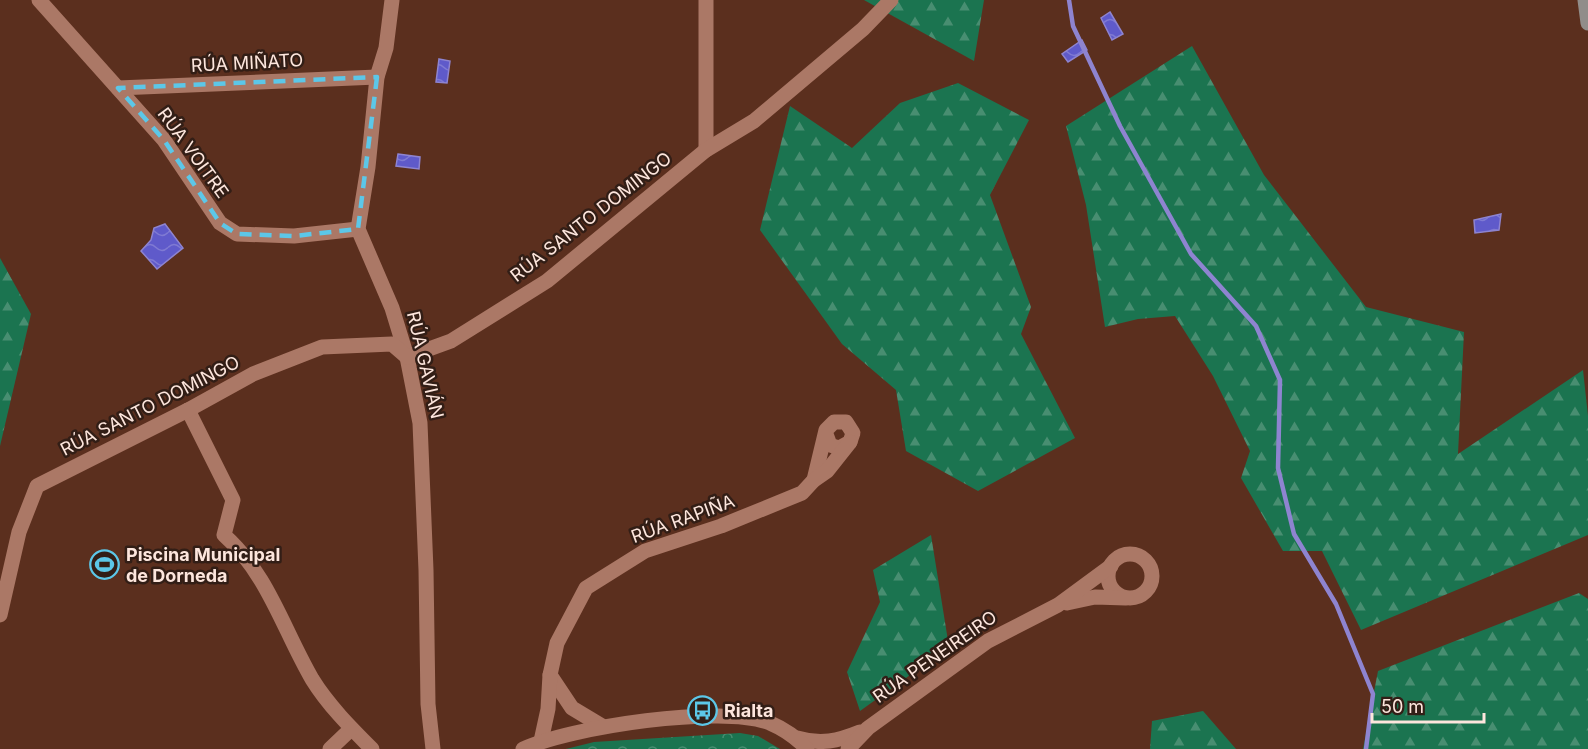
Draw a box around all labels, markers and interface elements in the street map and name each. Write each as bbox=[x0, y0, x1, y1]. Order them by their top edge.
street label: RÚA MIÑATO bbox=[190, 48, 304, 76]
street label: RÚA VOITRE bbox=[154, 103, 234, 202]
street label: RÚA SANTO DOMINGO bbox=[506, 147, 675, 286]
street label: RÚA GAVIÁN bbox=[403, 309, 449, 421]
street label: RÚA SANTO DOMINGO bbox=[56, 350, 243, 460]
street label: RÚA RAPIÑA bbox=[628, 489, 737, 547]
place label: Piscina Municipal de Dorneda bbox=[126, 544, 280, 586]
sports icon: Piscina Municipal de Dorneda bbox=[89, 549, 121, 581]
street label: RÚA PENEIREIRO bbox=[868, 605, 1001, 707]
scale bar bbox=[1372, 686, 1484, 724]
bus stop icon: Rialta bbox=[687, 695, 719, 727]
text: 50 m bbox=[1381, 696, 1424, 717]
place label: Rialta bbox=[724, 700, 773, 721]

